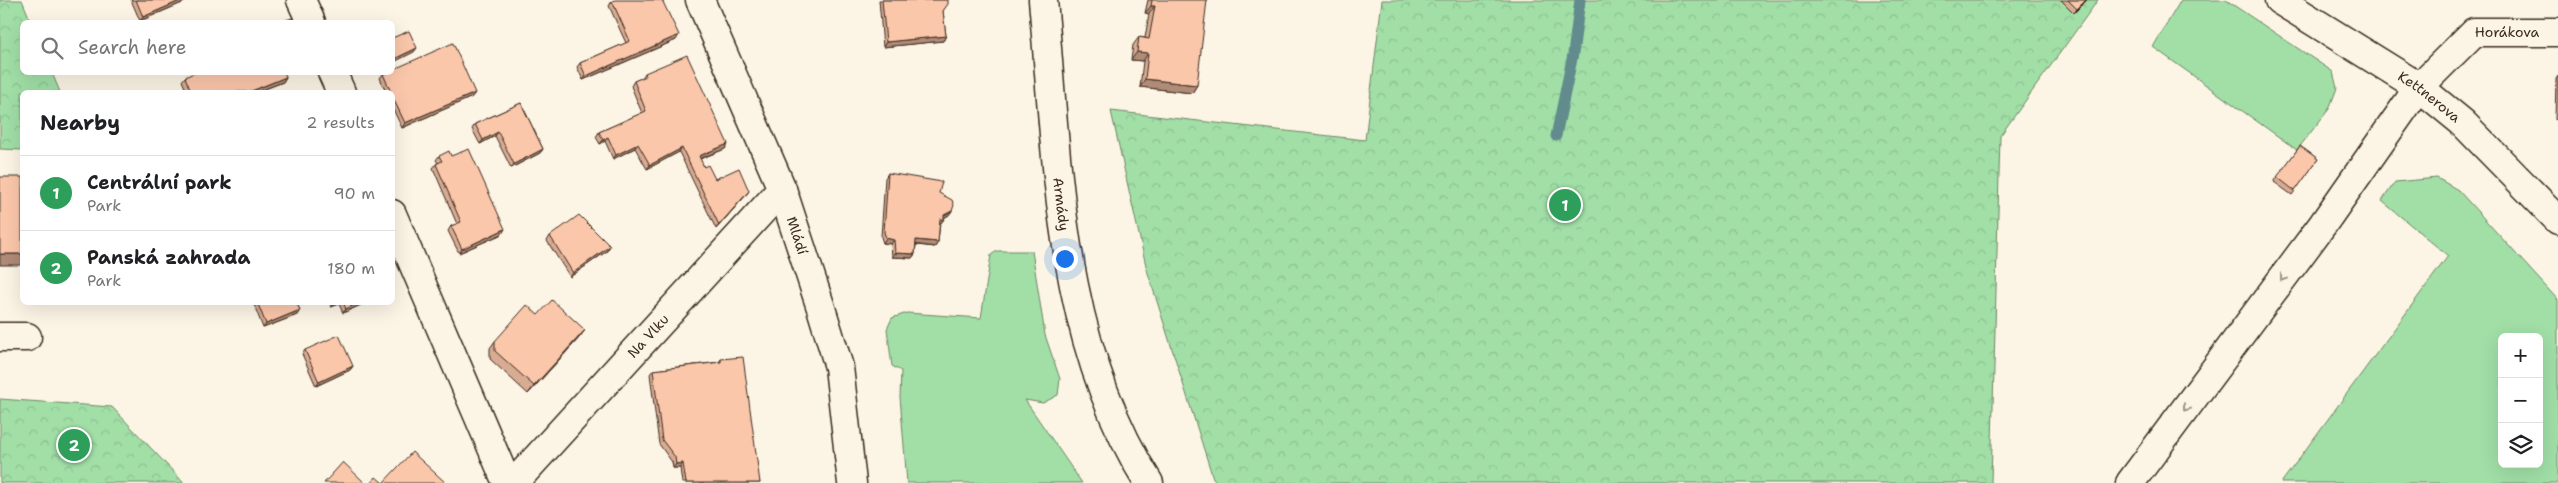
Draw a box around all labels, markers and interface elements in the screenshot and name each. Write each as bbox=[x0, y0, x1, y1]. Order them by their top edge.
search box bbox=[20, 20, 395, 75]
street label: Horákova bbox=[2475, 23, 2539, 41]
icon: search bbox=[38, 34, 66, 62]
text: Search here bbox=[78, 35, 187, 60]
street label: Kettnerova bbox=[2395, 67, 2465, 127]
text: Nearby bbox=[40, 109, 120, 137]
text: 2 results bbox=[306, 112, 375, 133]
text: Centrální park bbox=[87, 170, 232, 195]
street label: Armády bbox=[1049, 177, 1074, 232]
text: 1 bbox=[52, 183, 60, 204]
text: 90 m bbox=[334, 183, 375, 204]
pin: 1 bbox=[1549, 186, 1581, 224]
text: Park bbox=[87, 195, 121, 216]
street label: Mládí bbox=[783, 214, 812, 257]
text: Panská zahrada bbox=[87, 245, 251, 270]
your location bbox=[1052, 246, 1078, 272]
text: 2 bbox=[50, 258, 62, 279]
text: 180 m bbox=[327, 258, 375, 279]
text: Park bbox=[87, 270, 121, 291]
one-way arrow bbox=[2280, 272, 2289, 282]
street label: Na Vlku bbox=[623, 310, 673, 362]
map controls bbox=[2498, 333, 2543, 468]
button: + bbox=[2498, 333, 2543, 378]
button: − bbox=[2498, 378, 2543, 423]
one-way arrow bbox=[2183, 402, 2192, 412]
button: layers bbox=[2498, 423, 2543, 468]
pin: 2 bbox=[58, 426, 90, 464]

